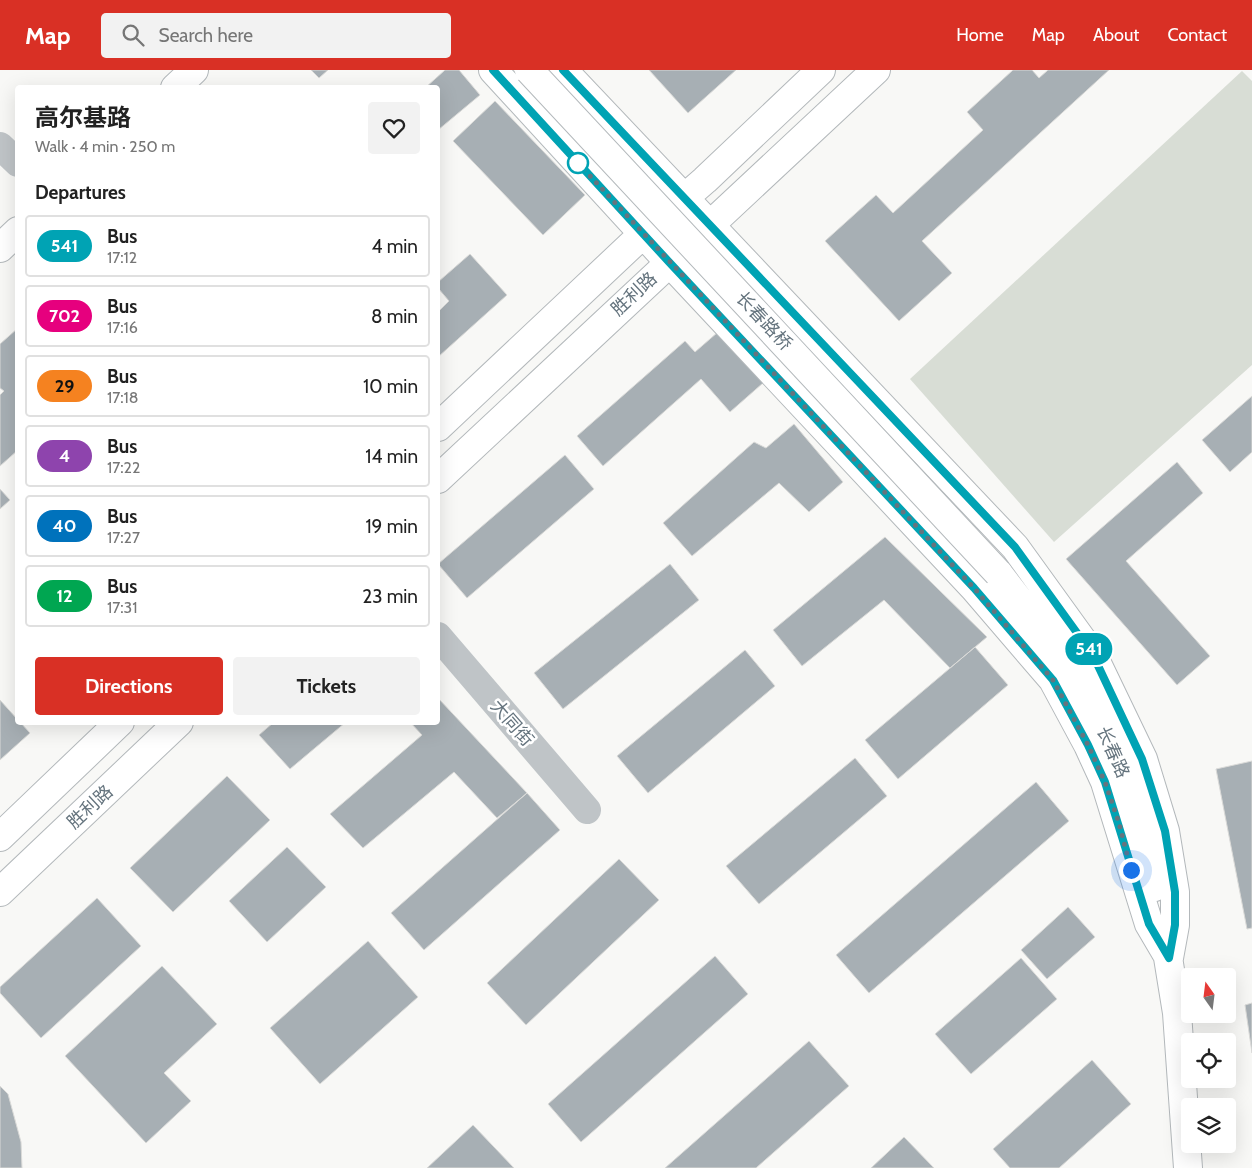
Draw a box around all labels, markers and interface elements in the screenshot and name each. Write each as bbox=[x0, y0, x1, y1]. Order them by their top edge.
search box bbox=[101, 13, 451, 58]
text: Map bbox=[25, 21, 71, 50]
icon: search bbox=[119, 21, 147, 49]
text: Search here bbox=[159, 24, 253, 47]
text: Home bbox=[956, 24, 1004, 46]
text: Map bbox=[1032, 24, 1065, 46]
text: About bbox=[1093, 24, 1139, 46]
text: Contact bbox=[1167, 24, 1227, 46]
button: heart bbox=[368, 102, 420, 154]
text: 高尔基路 bbox=[35, 103, 131, 132]
text: Walk · 4 min · 250 m bbox=[35, 137, 175, 156]
unlabelled marker bbox=[567, 152, 589, 174]
text: Departures bbox=[35, 181, 126, 204]
text: Bus bbox=[107, 225, 137, 248]
text: 541 bbox=[51, 235, 78, 257]
text: 4 min bbox=[371, 235, 418, 258]
text: 17:12 bbox=[107, 248, 137, 267]
street label: 胜利路 bbox=[607, 268, 661, 320]
street label: 长春路桥 bbox=[731, 287, 797, 355]
text: Bus bbox=[107, 295, 137, 318]
text: 702 bbox=[49, 305, 80, 327]
text: 8 min bbox=[371, 305, 418, 328]
text: 17:16 bbox=[107, 318, 138, 337]
text: Bus bbox=[107, 365, 137, 388]
text: 29 bbox=[55, 375, 74, 397]
text: 10 min bbox=[363, 375, 418, 398]
text: 17:18 bbox=[107, 388, 139, 407]
text: Bus bbox=[107, 435, 137, 458]
text: 4 bbox=[59, 445, 70, 467]
text: 14 min bbox=[365, 445, 418, 468]
text: 17:22 bbox=[107, 458, 140, 477]
text: Bus bbox=[107, 505, 137, 528]
text: 40 bbox=[53, 515, 76, 537]
text: 19 min bbox=[365, 515, 418, 538]
text: 17:27 bbox=[107, 528, 140, 547]
text: Bus bbox=[107, 575, 137, 598]
text: 12 bbox=[56, 585, 73, 607]
text: 23 min bbox=[362, 585, 418, 608]
text: 17:31 bbox=[107, 598, 137, 617]
line badge: 541 bbox=[1060, 633, 1118, 665]
text: 541 bbox=[1075, 638, 1103, 660]
button: Directions bbox=[35, 657, 223, 715]
button: Tickets bbox=[233, 657, 420, 715]
street label: 大同街 bbox=[486, 695, 538, 751]
street label: 长春路 bbox=[1092, 723, 1134, 781]
street label: 胜利路 bbox=[63, 781, 117, 833]
your location bbox=[1119, 858, 1144, 883]
north arrow bbox=[1181, 968, 1236, 1022]
map controls bbox=[1181, 968, 1236, 1153]
button: locate bbox=[1181, 1033, 1236, 1088]
button: layers bbox=[1181, 1098, 1236, 1153]

